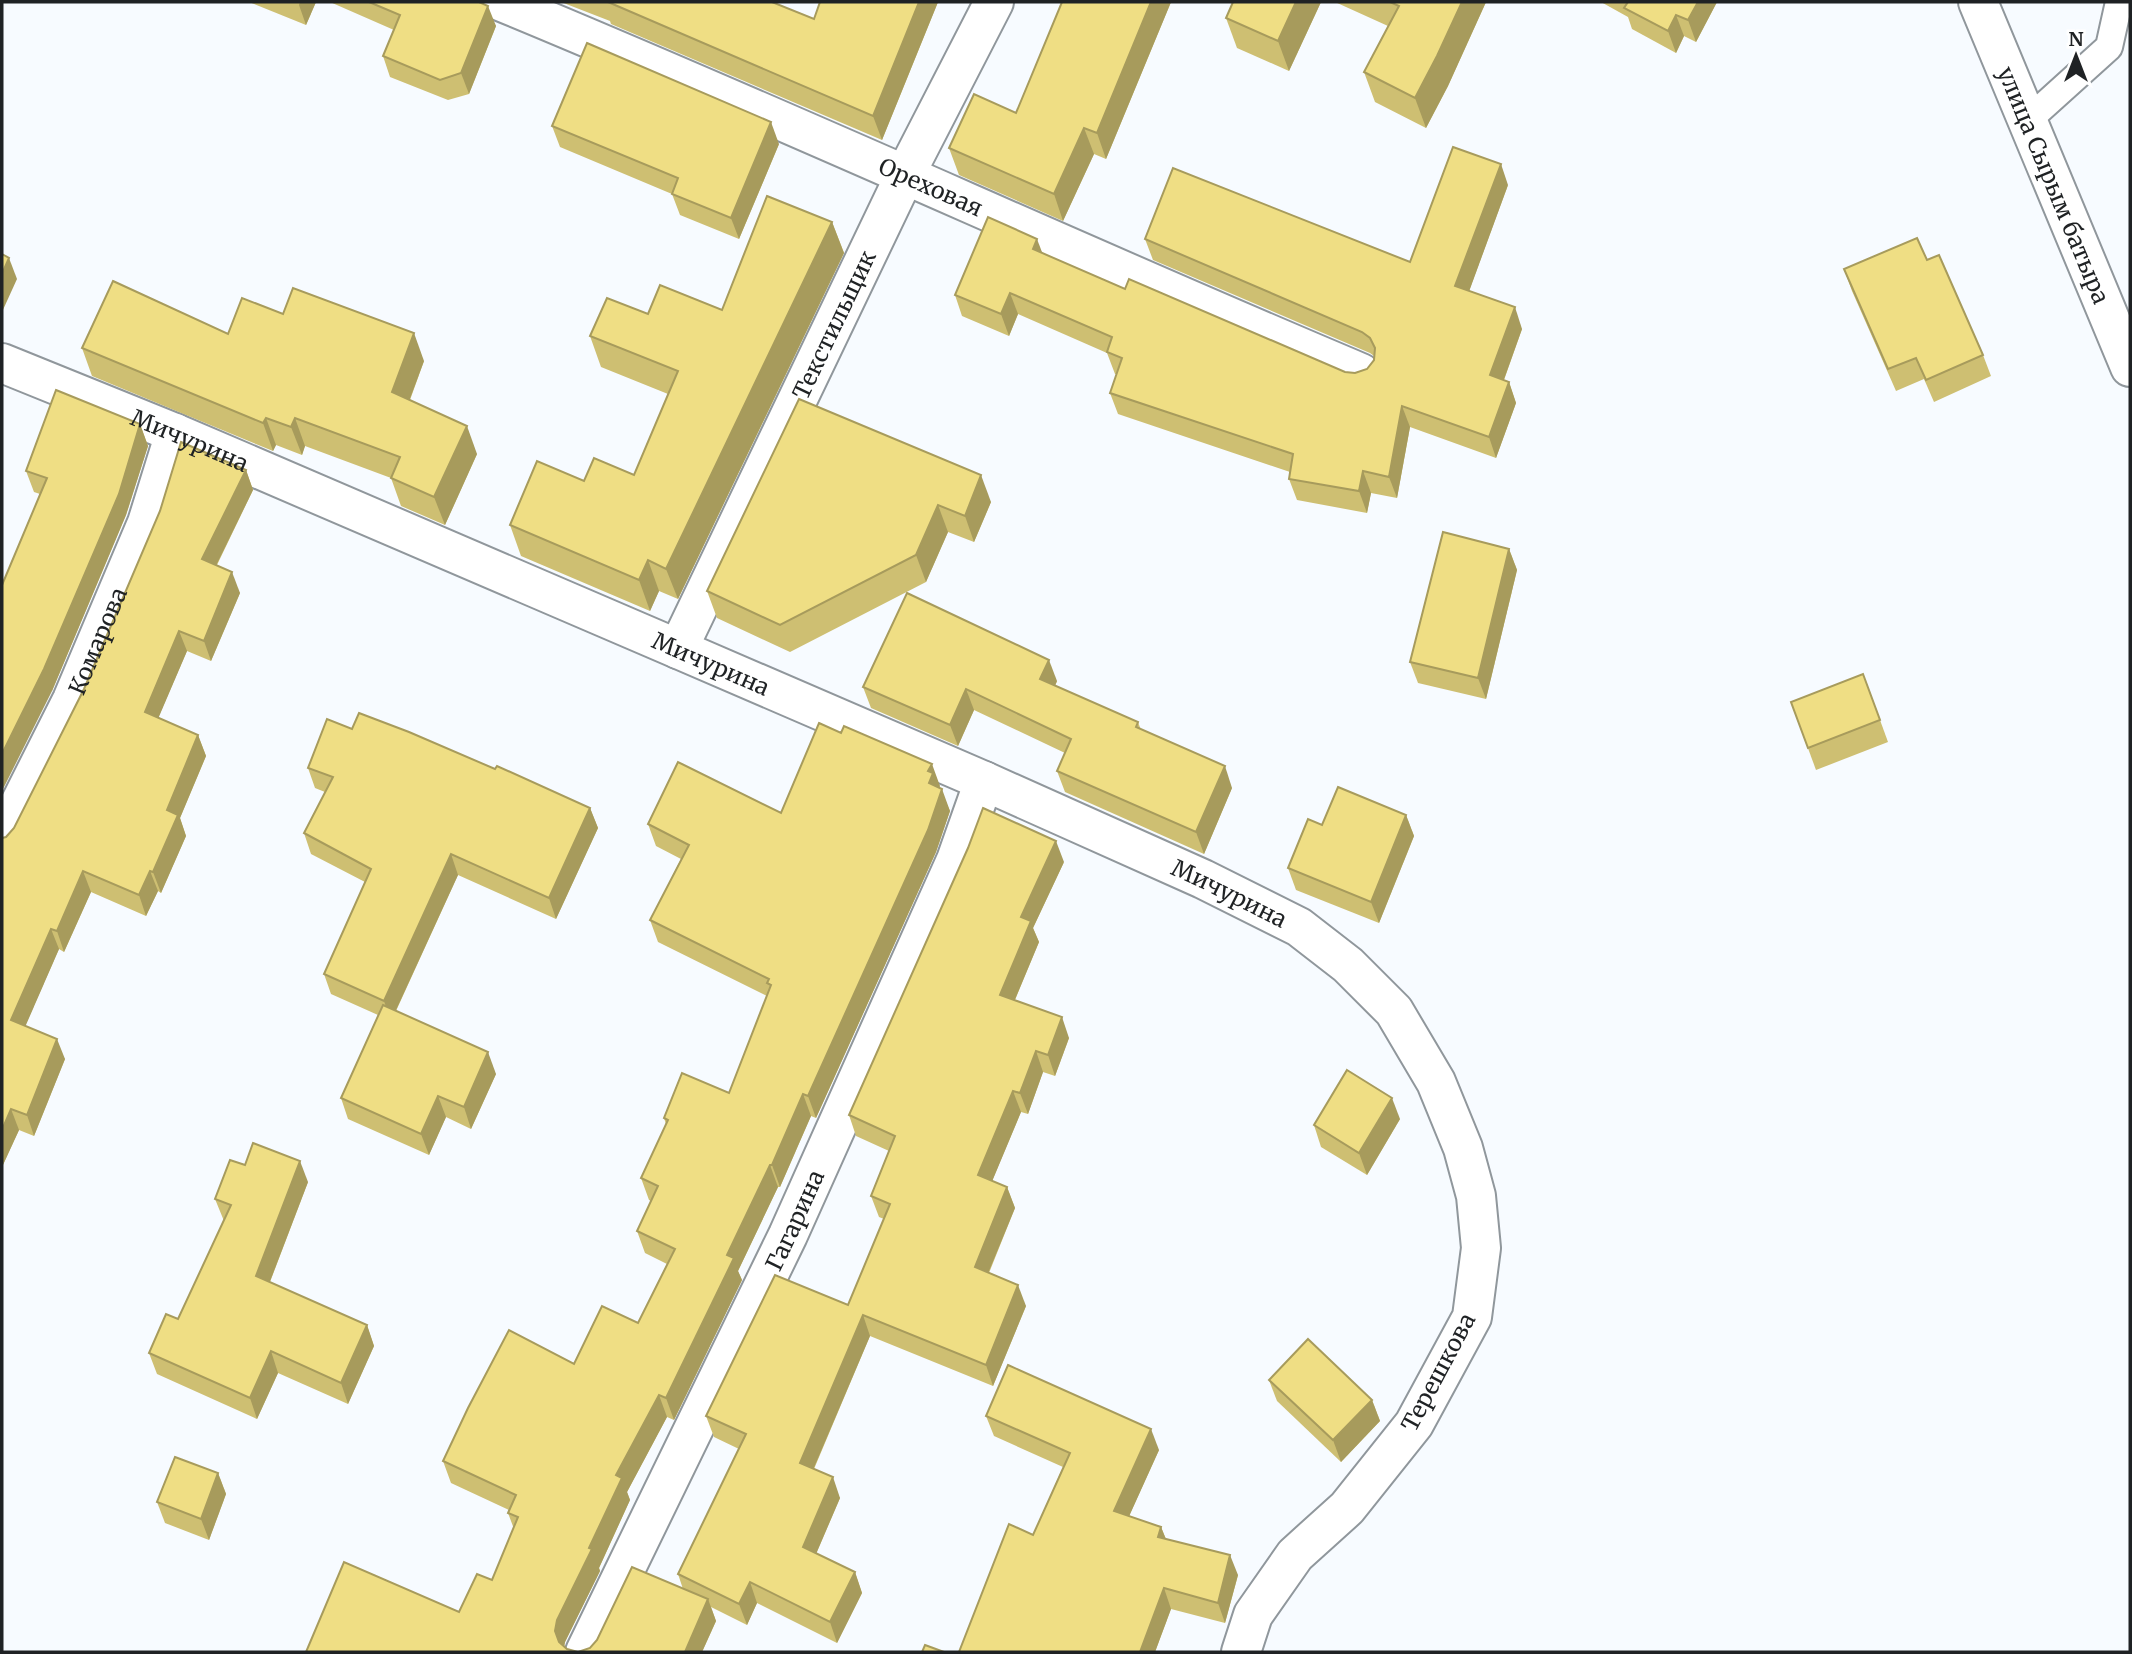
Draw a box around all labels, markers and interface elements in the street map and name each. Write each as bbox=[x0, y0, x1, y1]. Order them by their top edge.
north arrow bbox=[2041, 21, 2111, 91]
text: N bbox=[2068, 27, 2084, 51]
street label: улица Сырым батыра bbox=[1992, 62, 2116, 308]
street label: Ореховая bbox=[875, 151, 988, 222]
street label: Текстильщик bbox=[785, 245, 882, 404]
street label: Мичурина bbox=[127, 402, 253, 477]
street label: Комарова bbox=[62, 583, 133, 699]
street label: Мичурина bbox=[648, 625, 774, 701]
street label: Мичурина bbox=[1167, 852, 1292, 933]
street label: Гагарина bbox=[758, 1165, 830, 1275]
street label: Терешкова bbox=[1395, 1308, 1481, 1436]

